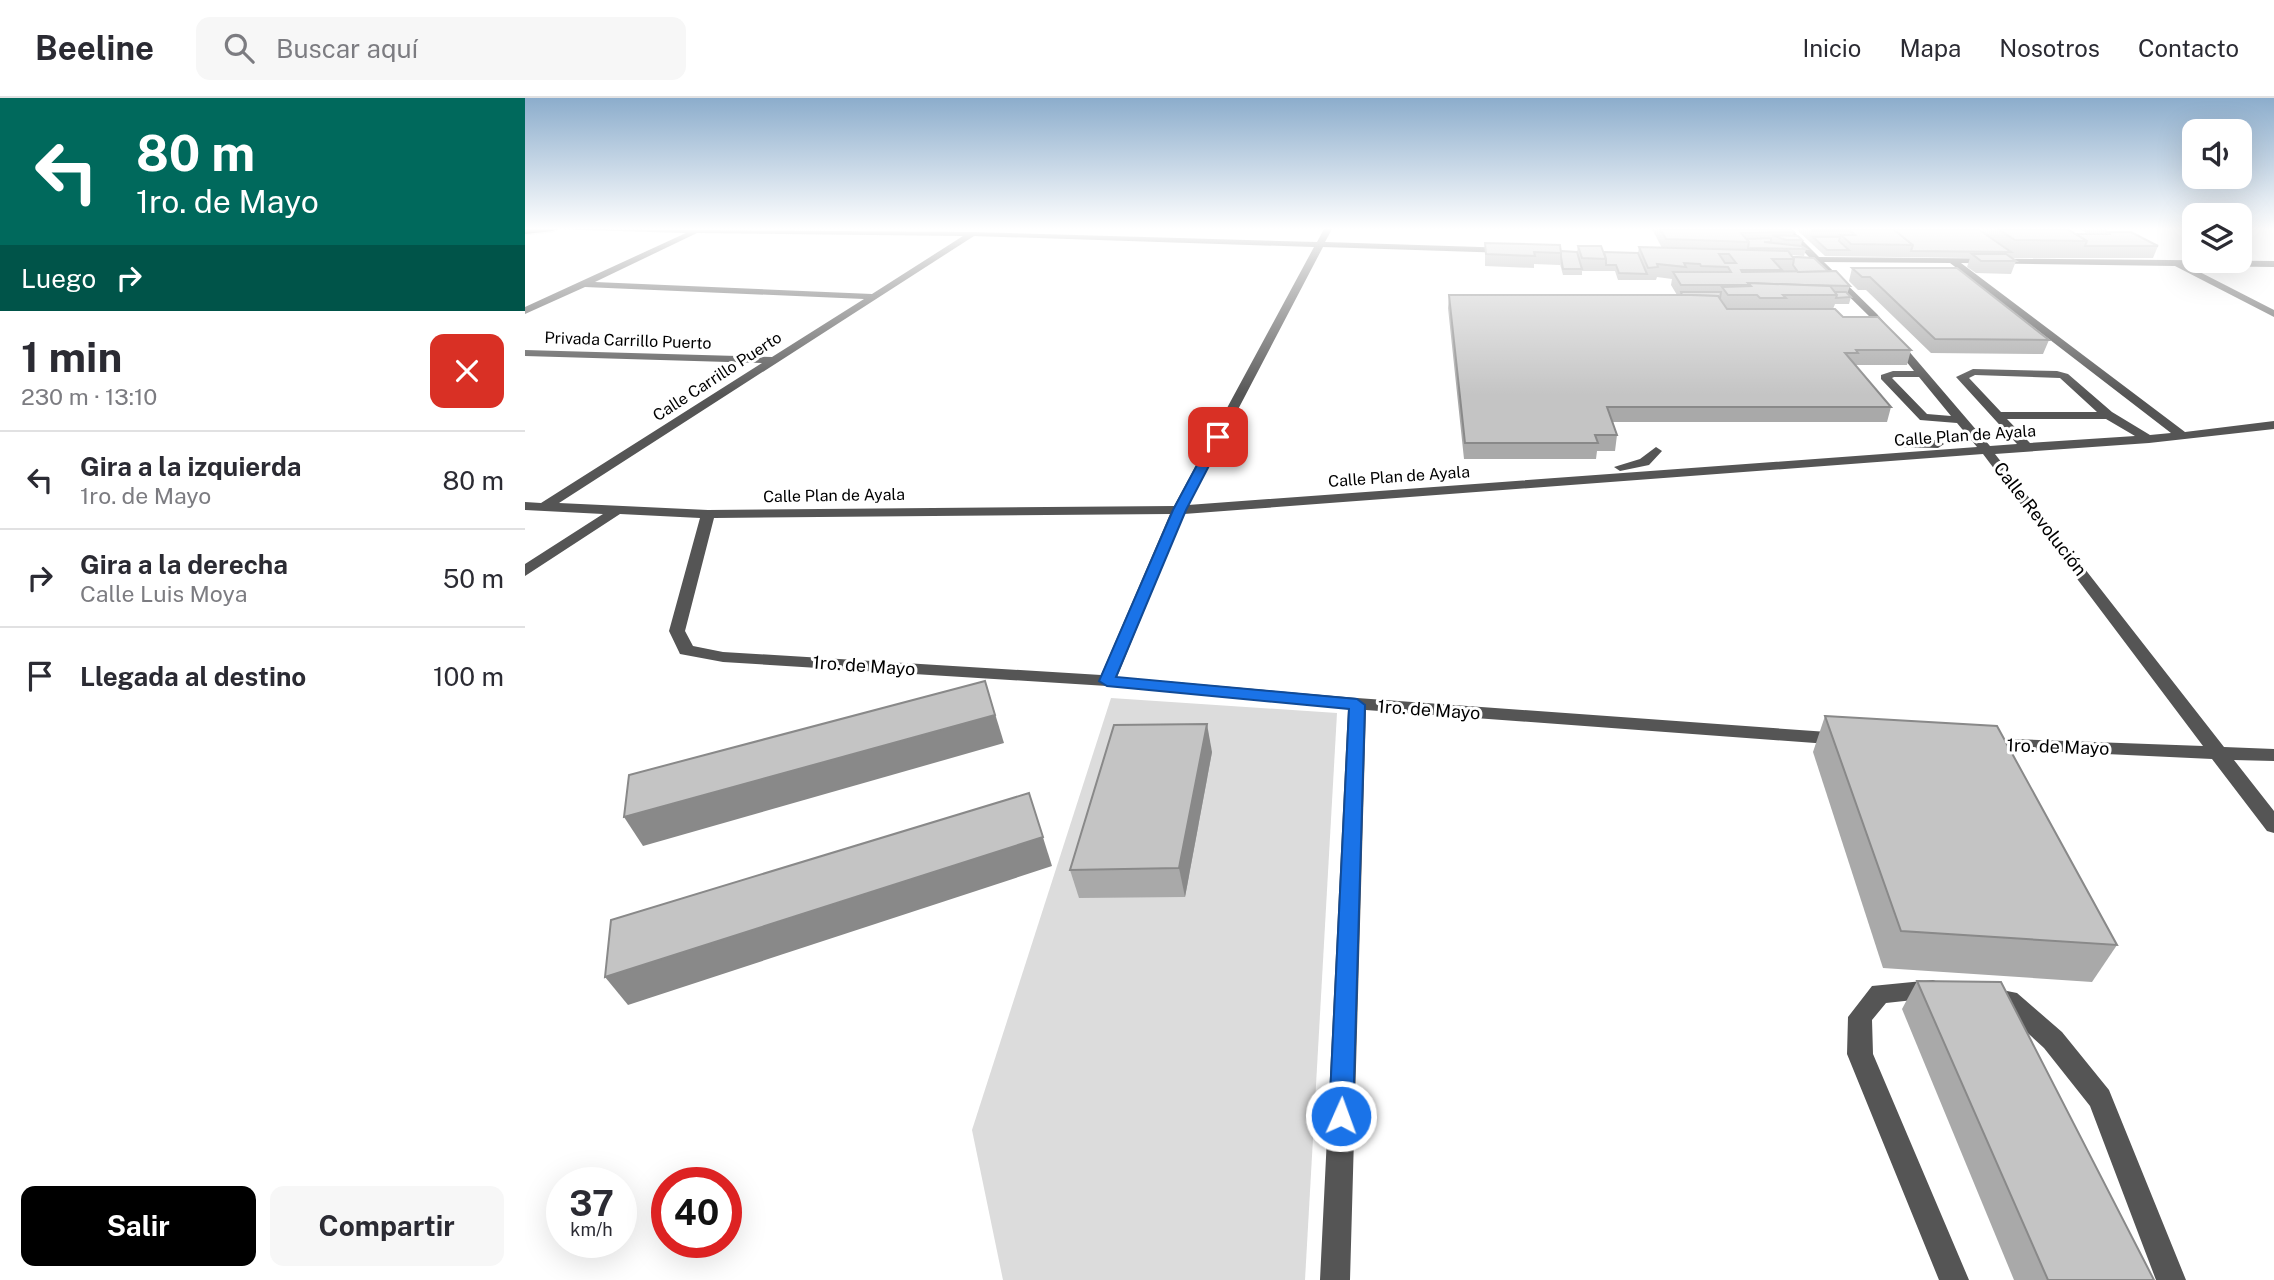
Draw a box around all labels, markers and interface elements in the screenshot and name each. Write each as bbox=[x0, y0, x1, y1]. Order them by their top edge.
search box bbox=[196, 17, 686, 80]
text: Beeline bbox=[35, 29, 154, 67]
icon: search bbox=[220, 29, 258, 67]
text: Buscar aquí bbox=[276, 33, 418, 64]
text: Inicio bbox=[1802, 34, 1861, 62]
text: Mapa bbox=[1899, 34, 1961, 62]
text: Nosotros bbox=[1999, 34, 2100, 62]
text: Contacto bbox=[2138, 34, 2239, 62]
map controls bbox=[2182, 119, 2252, 273]
button: sound bbox=[2182, 119, 2252, 189]
text: 80 m bbox=[136, 124, 255, 182]
icon: left bbox=[21, 126, 112, 217]
text: 1ro. de Mayo bbox=[136, 183, 319, 220]
button: layers bbox=[2182, 203, 2252, 273]
icon: right bbox=[110, 259, 148, 297]
text: Luego bbox=[21, 263, 96, 294]
street label: Privada Carrillo Puerto bbox=[544, 328, 712, 353]
street label: Calle Carrillo Puerto bbox=[649, 328, 785, 425]
text: 1 min bbox=[21, 332, 122, 381]
button: close bbox=[430, 334, 504, 408]
text: 230 m · 13:10 bbox=[21, 383, 157, 410]
pin bbox=[1188, 407, 1248, 467]
icon: arrive bbox=[1199, 418, 1237, 456]
street label: Calle Plan de Ayala bbox=[1894, 421, 2037, 450]
text: Gira a la izquierda bbox=[80, 451, 302, 482]
street label: Calle Revolución bbox=[1990, 458, 2091, 580]
icon: left bbox=[21, 461, 59, 499]
street label: Calle Plan de Ayala bbox=[1328, 462, 1471, 491]
text: 80 m bbox=[443, 465, 504, 496]
text: 1ro. de Mayo bbox=[80, 482, 211, 509]
street label: Calle Plan de Ayala bbox=[763, 485, 905, 506]
text: Gira a la derecha bbox=[80, 549, 288, 580]
icon: right bbox=[21, 559, 59, 597]
text: 50 m bbox=[443, 563, 504, 594]
text: Calle Luis Moya bbox=[80, 580, 247, 607]
street label: 1ro. de Mayo bbox=[812, 651, 916, 680]
icon: arrive bbox=[21, 657, 59, 695]
text: Llegada al destino bbox=[80, 661, 306, 692]
text: 100 m bbox=[433, 661, 504, 692]
street label: 1ro. de Mayo bbox=[1377, 695, 1481, 724]
street label: 1ro. de Mayo bbox=[2006, 734, 2110, 759]
position arrow bbox=[1304, 1079, 1378, 1153]
speed limit sign: 40 bbox=[651, 1167, 742, 1258]
text: 37 bbox=[569, 1183, 614, 1224]
button: Salir bbox=[21, 1186, 256, 1266]
button: Compartir bbox=[270, 1186, 504, 1266]
text: km/h bbox=[570, 1219, 613, 1240]

